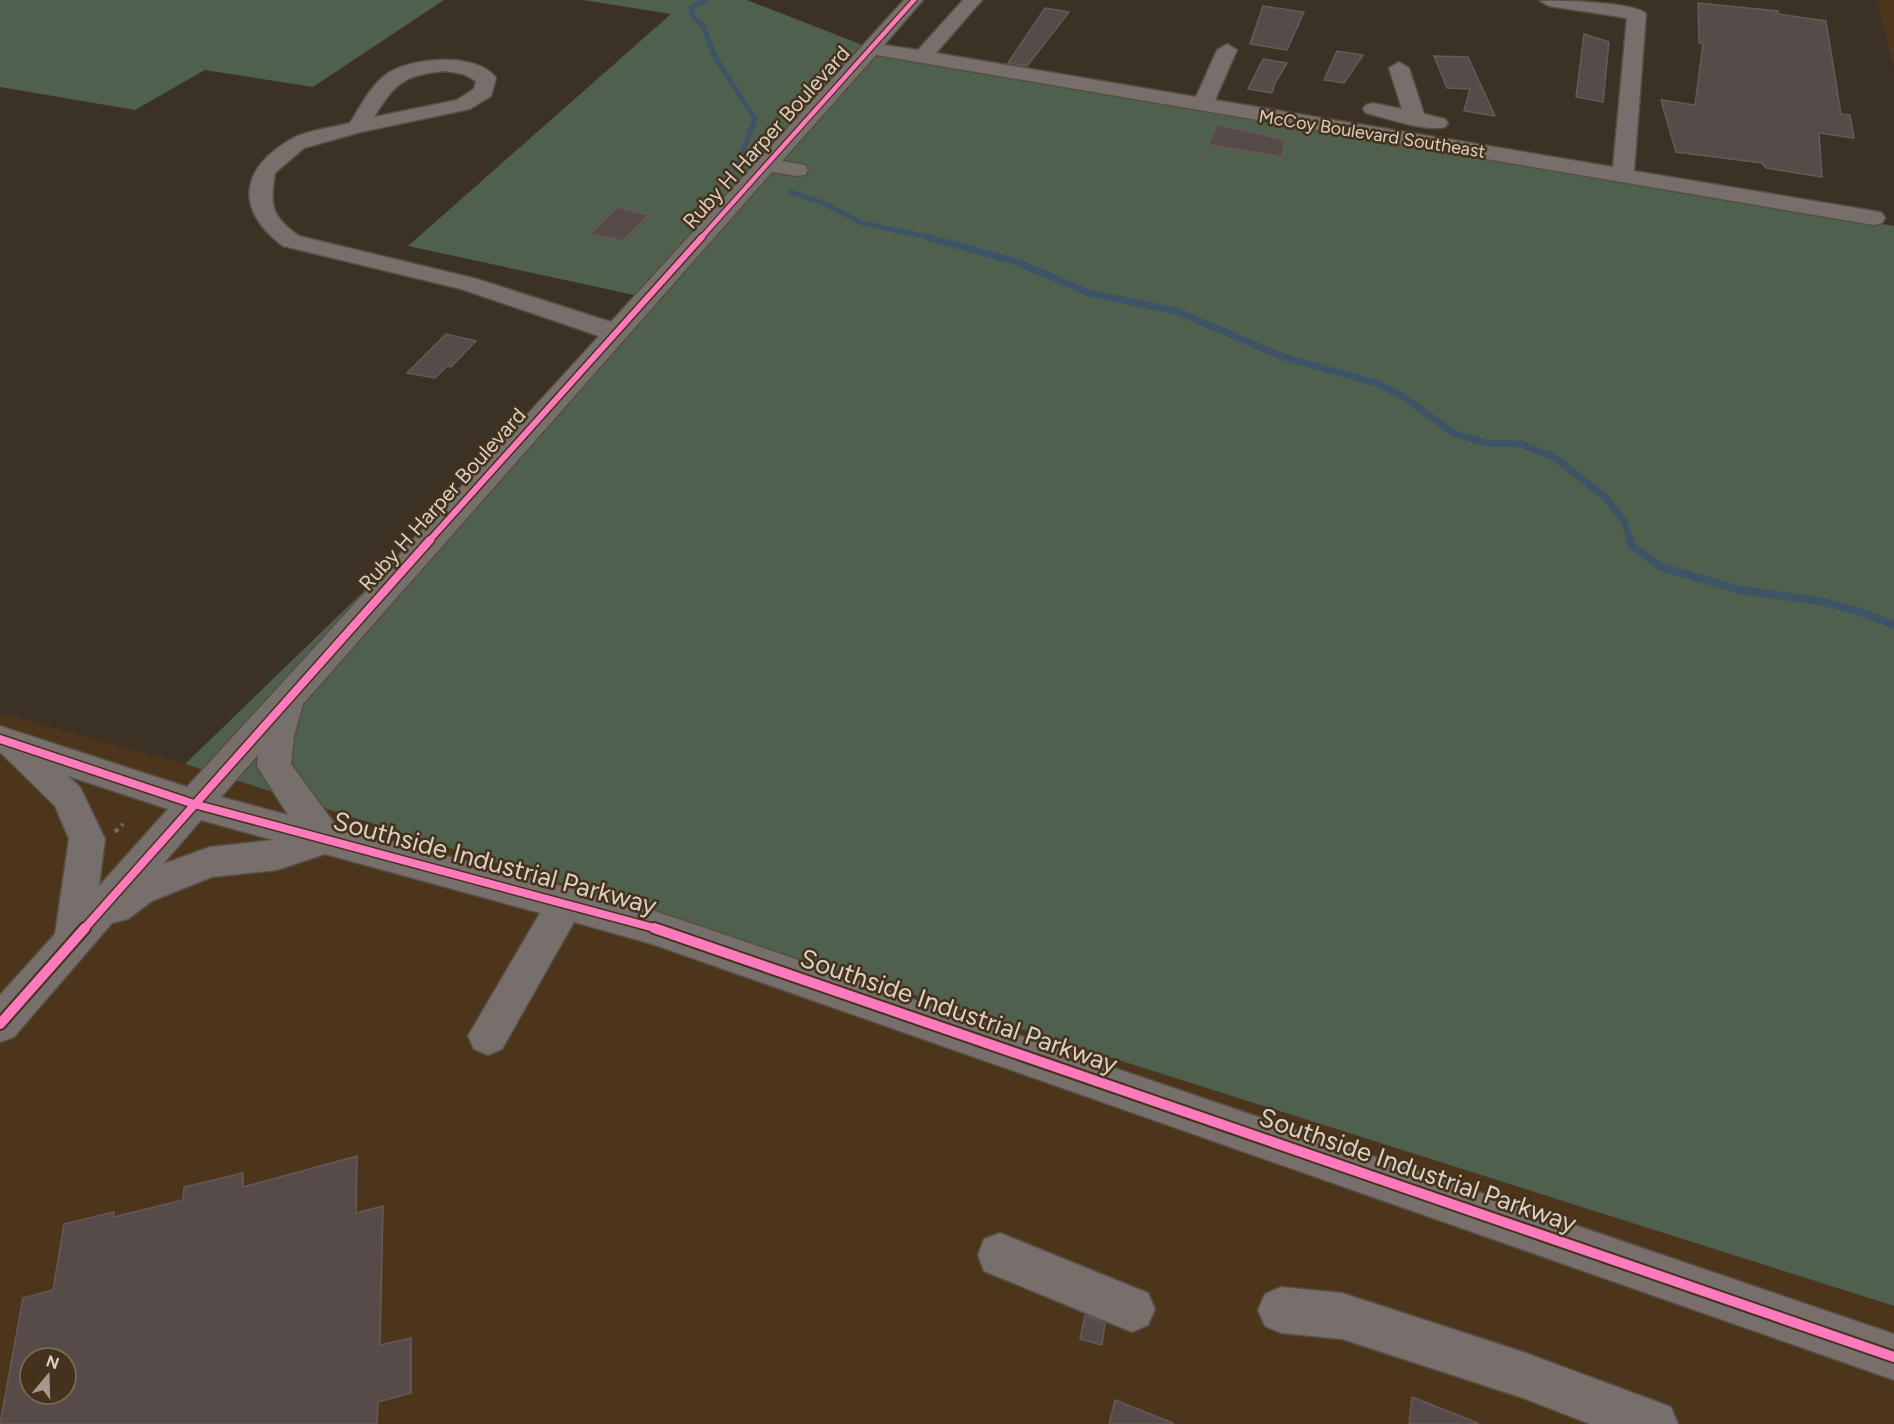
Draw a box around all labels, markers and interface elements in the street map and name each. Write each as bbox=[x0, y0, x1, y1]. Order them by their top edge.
street label: Ruby H Harper Boulevard bbox=[677, 41, 855, 233]
street label: McCoy Boulevard Southeast bbox=[1257, 105, 1487, 163]
street label: Ruby H Harper Boulevard bbox=[353, 403, 531, 595]
street label: Southside Industrial Parkway bbox=[330, 804, 661, 922]
street label: Southside Industrial Parkway bbox=[796, 942, 1122, 1081]
street label: Southside Industrial Parkway bbox=[1255, 1101, 1581, 1240]
north arrow bbox=[18, 1346, 78, 1406]
text: N bbox=[44, 1351, 62, 1373]

